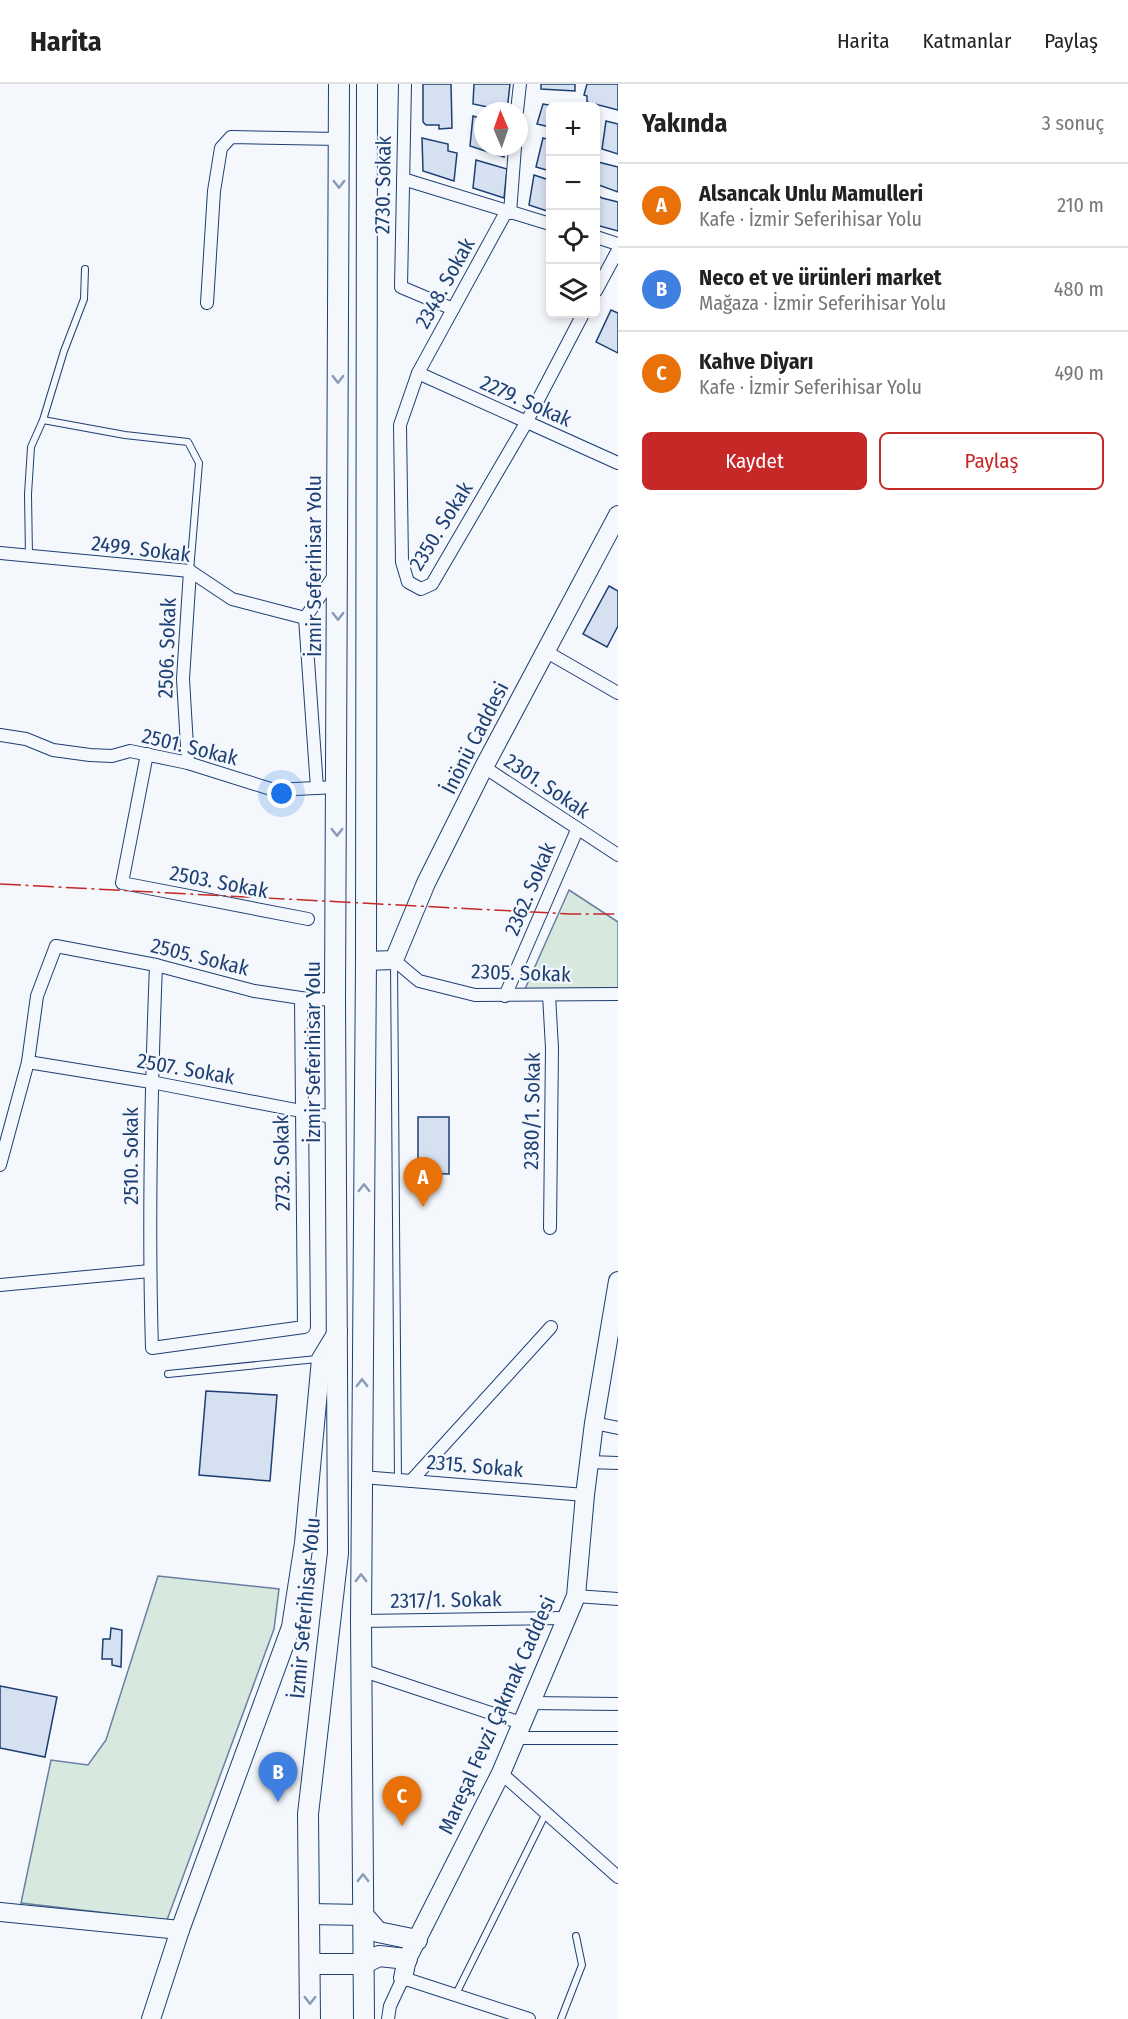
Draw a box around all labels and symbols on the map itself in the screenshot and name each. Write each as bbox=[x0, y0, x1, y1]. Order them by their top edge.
north arrow bbox=[474, 102, 528, 156]
street label: 2730. Sokak bbox=[369, 135, 397, 234]
one-way arrow bbox=[333, 180, 345, 189]
street label: 2348. Sokak bbox=[409, 233, 481, 333]
street label: 2279. Sokak bbox=[476, 369, 576, 433]
one-way arrow bbox=[332, 375, 345, 384]
street label: İzmir Seferihisar Yolu bbox=[301, 475, 327, 657]
street label: 2350. Sokak bbox=[404, 477, 479, 575]
street label: 2499. Sokak bbox=[90, 530, 192, 568]
street label: 2506. Sokak bbox=[152, 597, 182, 699]
one-way arrow bbox=[332, 612, 344, 621]
street label: İnönü Caddesi bbox=[436, 678, 514, 798]
street label: 2501. Sokak bbox=[139, 723, 241, 772]
street label: 2301. Sokak bbox=[499, 748, 595, 824]
your location bbox=[267, 779, 296, 808]
one-way arrow bbox=[331, 828, 343, 837]
street label: 2362. Sokak bbox=[499, 838, 561, 939]
street label: 2503. Sokak bbox=[168, 860, 271, 904]
street label: 2505. Sokak bbox=[148, 932, 252, 982]
street label: 2305. Sokak bbox=[471, 958, 571, 988]
street label: İzmir Seferihisar Yolu bbox=[300, 961, 326, 1143]
street label: 2507. Sokak bbox=[135, 1048, 237, 1090]
street label: 2380/1. Sokak bbox=[518, 1052, 546, 1170]
street label: 2510. Sokak bbox=[118, 1107, 144, 1205]
street label: 2732. Sokak bbox=[268, 1114, 296, 1211]
pin: A bbox=[404, 1158, 442, 1207]
one-way arrow bbox=[358, 1184, 370, 1193]
one-way arrow bbox=[356, 1379, 368, 1388]
street label: 2315. Sokak bbox=[426, 1449, 524, 1483]
street label: İzmir Seferihisar Yolu bbox=[284, 1516, 326, 1700]
one-way arrow bbox=[355, 1574, 367, 1583]
street label: 2317/1. Sokak bbox=[390, 1586, 502, 1614]
street label: Mareşal Fevzi Çakmak Caddesi bbox=[433, 1592, 561, 1838]
pin: B bbox=[258, 1752, 298, 1802]
pin: C bbox=[382, 1776, 422, 1826]
one-way arrow bbox=[357, 1874, 369, 1883]
one-way arrow bbox=[304, 1995, 316, 2004]

